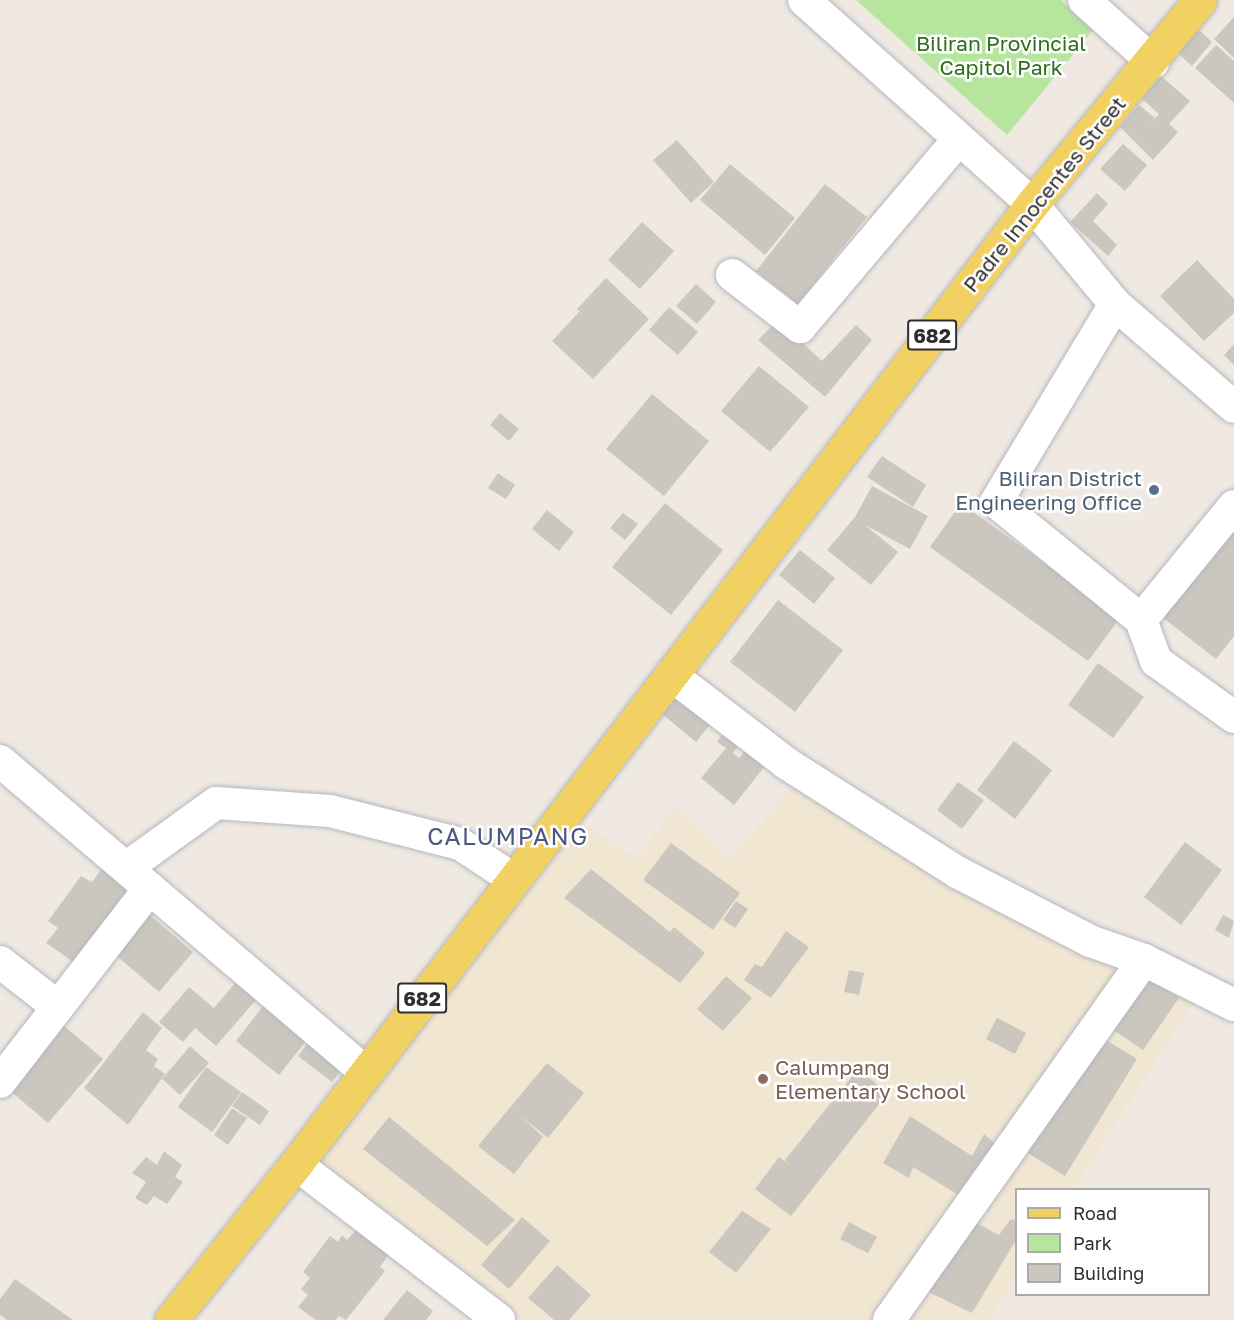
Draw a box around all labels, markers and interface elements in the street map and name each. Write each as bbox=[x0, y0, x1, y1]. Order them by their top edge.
park label: Biliran Provincial Capitol Park bbox=[916, 30, 1086, 80]
street label: Padre Innocentes Street bbox=[957, 91, 1131, 297]
road number: 682 bbox=[906, 318, 958, 352]
place label: Biliran District Engineering Office bbox=[955, 465, 1142, 515]
marker: Biliran District Engineering Office bbox=[1147, 483, 1161, 497]
district label: CALUMPANG bbox=[427, 822, 589, 850]
road number: 682 bbox=[396, 981, 448, 1015]
place label: Calumpang Elementary School bbox=[775, 1054, 966, 1104]
marker: Calumpang Elementary School bbox=[756, 1072, 770, 1086]
legend bbox=[1015, 1188, 1210, 1296]
text: Road bbox=[1073, 1202, 1117, 1224]
text: Park bbox=[1073, 1232, 1112, 1254]
text: Building bbox=[1073, 1262, 1144, 1284]

